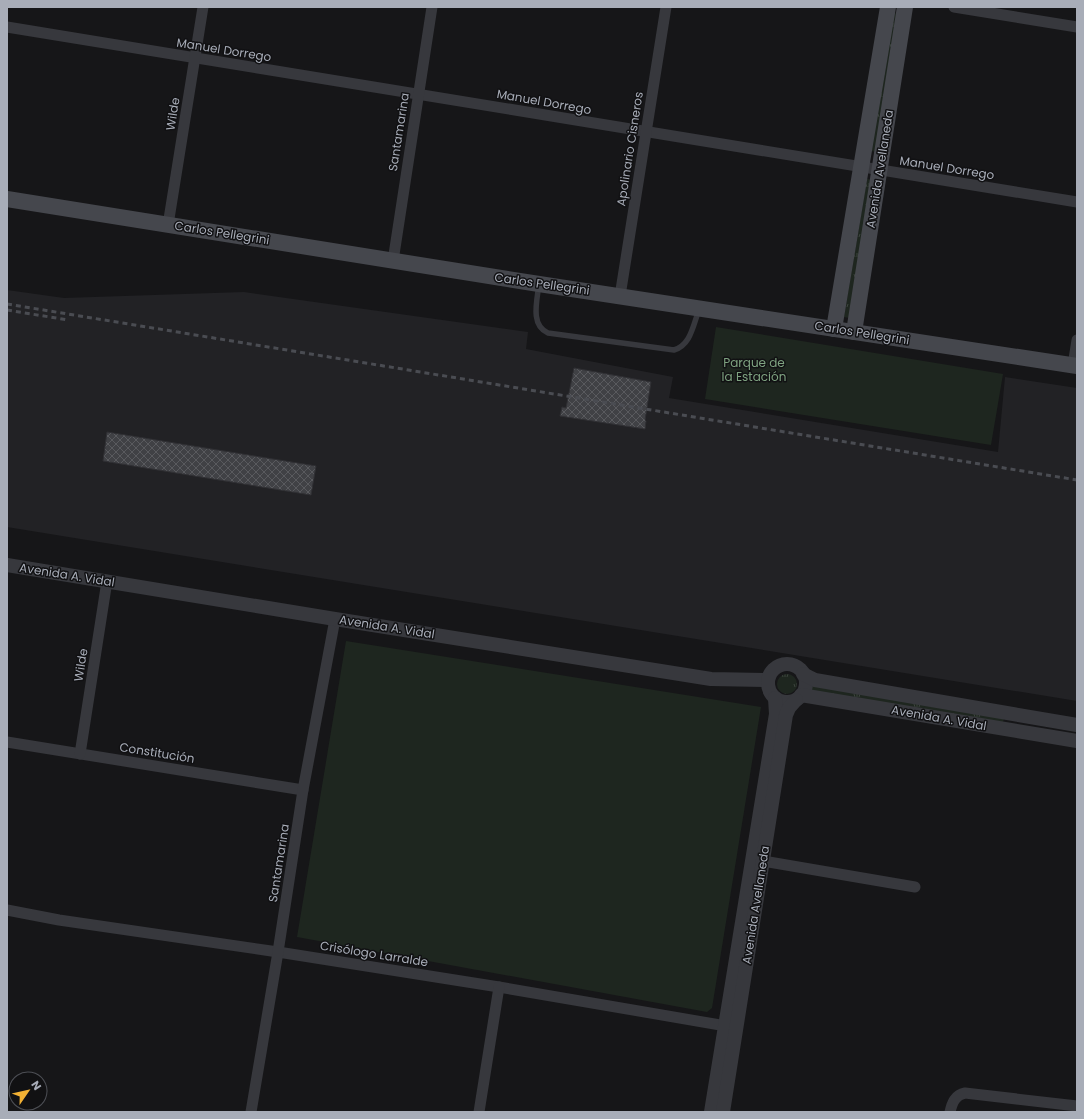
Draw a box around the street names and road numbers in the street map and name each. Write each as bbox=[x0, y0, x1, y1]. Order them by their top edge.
street label: Manuel Dorrego bbox=[175, 34, 273, 65]
street label: Manuel Dorrego bbox=[495, 85, 593, 118]
street label: Apolinario Cisneros bbox=[612, 90, 647, 207]
street label: Santamarina bbox=[384, 92, 413, 172]
street label: Wilde bbox=[162, 96, 183, 132]
street label: Avenida Avellaneda bbox=[862, 108, 897, 229]
street label: Manuel Dorrego bbox=[898, 152, 996, 183]
street label: Carlos Pellegrini bbox=[173, 217, 271, 248]
street label: Carlos Pellegrini bbox=[493, 268, 591, 299]
street label: Carlos Pellegrini bbox=[813, 317, 911, 348]
street label: Avenida A. Vidal bbox=[18, 559, 116, 590]
street label: Avenida A. Vidal bbox=[338, 611, 436, 642]
street label: Wilde bbox=[70, 647, 91, 683]
street label: Avenida A. Vidal bbox=[890, 701, 988, 734]
street label: Constitución bbox=[118, 738, 196, 767]
street label: Santamarina bbox=[264, 823, 293, 903]
street label: Avenida Avellaneda bbox=[738, 844, 773, 965]
street label: Crisólogo Larralde bbox=[319, 937, 429, 970]

